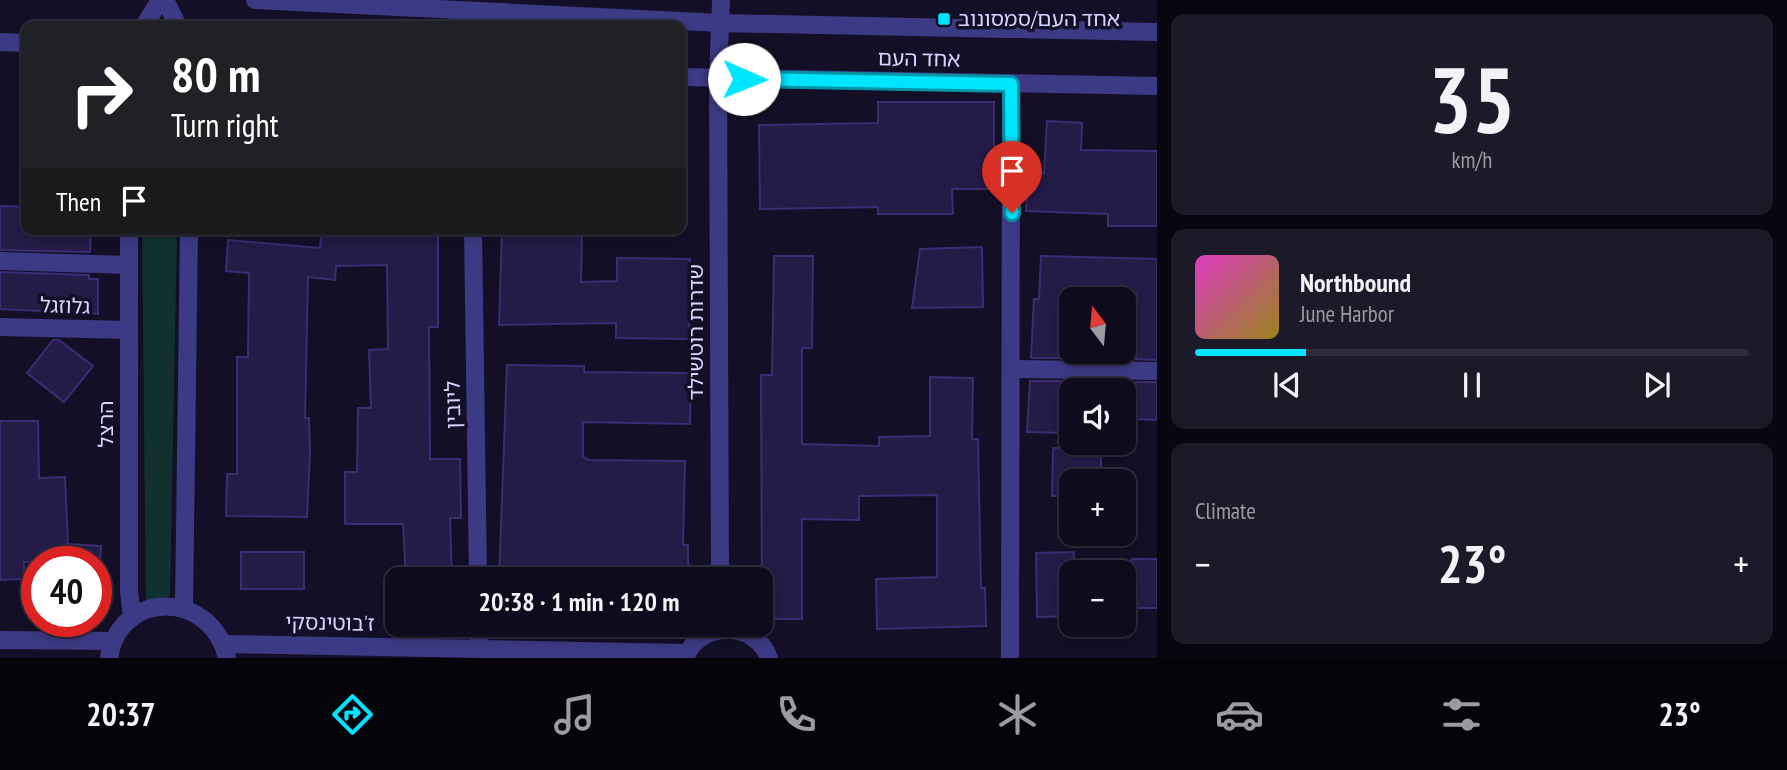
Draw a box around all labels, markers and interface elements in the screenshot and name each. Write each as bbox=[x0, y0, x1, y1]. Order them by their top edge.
place label: אחד העם/סמסונוב bbox=[958, 5, 1120, 32]
marker: אחד העם/סמסונוב bbox=[936, 11, 952, 27]
text: 35 bbox=[1429, 40, 1516, 158]
text: 80 m bbox=[171, 42, 260, 106]
position arrow bbox=[707, 42, 781, 116]
street label: אחד העם bbox=[877, 44, 961, 73]
icon: right bbox=[56, 49, 147, 140]
text: Turn right bbox=[171, 104, 279, 146]
pin bbox=[982, 141, 1042, 213]
text: km/h bbox=[1452, 145, 1492, 174]
icon: arrive bbox=[993, 152, 1031, 190]
icon: arrive bbox=[115, 182, 153, 220]
text: Then bbox=[56, 185, 101, 218]
street label: שדרות רוטשילד bbox=[682, 264, 709, 400]
text: Northbound bbox=[1300, 266, 1411, 299]
north arrow bbox=[1059, 287, 1136, 364]
map controls bbox=[1059, 287, 1136, 637]
street label: גלוזגל bbox=[39, 291, 91, 320]
text: June Harbor bbox=[1300, 299, 1394, 328]
icon: previous bbox=[1268, 366, 1306, 404]
icon: pause bbox=[1453, 366, 1491, 404]
icon: next bbox=[1638, 366, 1676, 404]
button: sound bbox=[1059, 378, 1136, 455]
street label: ליובין bbox=[439, 381, 466, 429]
street label: הרצל bbox=[92, 401, 119, 447]
button: + bbox=[1059, 469, 1136, 546]
text: Climate bbox=[1195, 496, 1256, 525]
text: 23° bbox=[1438, 530, 1506, 597]
text: − bbox=[1195, 539, 1211, 588]
text: + bbox=[1733, 539, 1749, 588]
speed limit sign: 40 bbox=[21, 546, 112, 637]
button: − bbox=[1059, 560, 1136, 637]
text: 20:38 · 1 min · 120 m bbox=[479, 585, 679, 618]
street label: ז'בוטינסקי bbox=[285, 608, 375, 637]
icon: directions bbox=[328, 690, 377, 739]
icon: music bbox=[550, 690, 599, 739]
icon: phone bbox=[772, 690, 821, 739]
icon: climate bbox=[993, 690, 1042, 739]
icon: car bbox=[1215, 690, 1264, 739]
icon: filters bbox=[1437, 690, 1486, 739]
text: 20:37 bbox=[86, 693, 156, 735]
text: 23° bbox=[1658, 693, 1701, 735]

